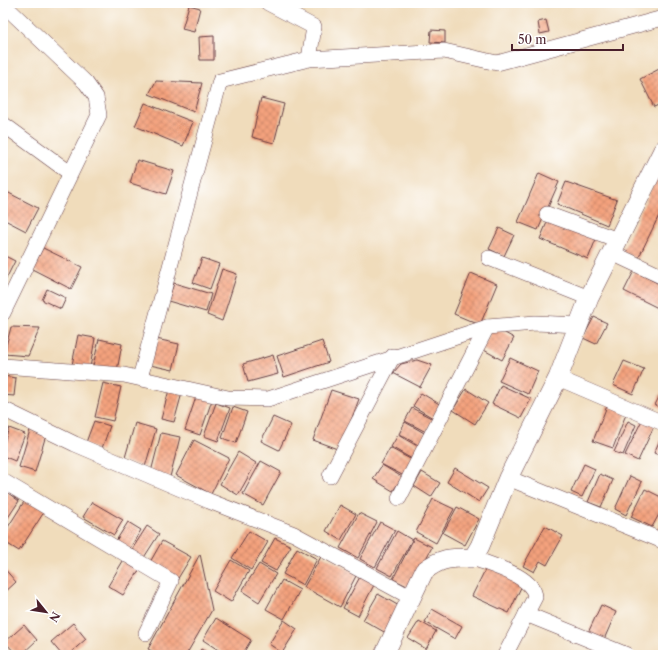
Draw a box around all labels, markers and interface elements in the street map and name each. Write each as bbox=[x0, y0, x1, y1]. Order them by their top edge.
scale bar bbox=[512, 26, 623, 52]
text: 50 m bbox=[518, 32, 547, 47]
north arrow bbox=[26, 592, 66, 632]
text: N bbox=[46, 609, 63, 625]

